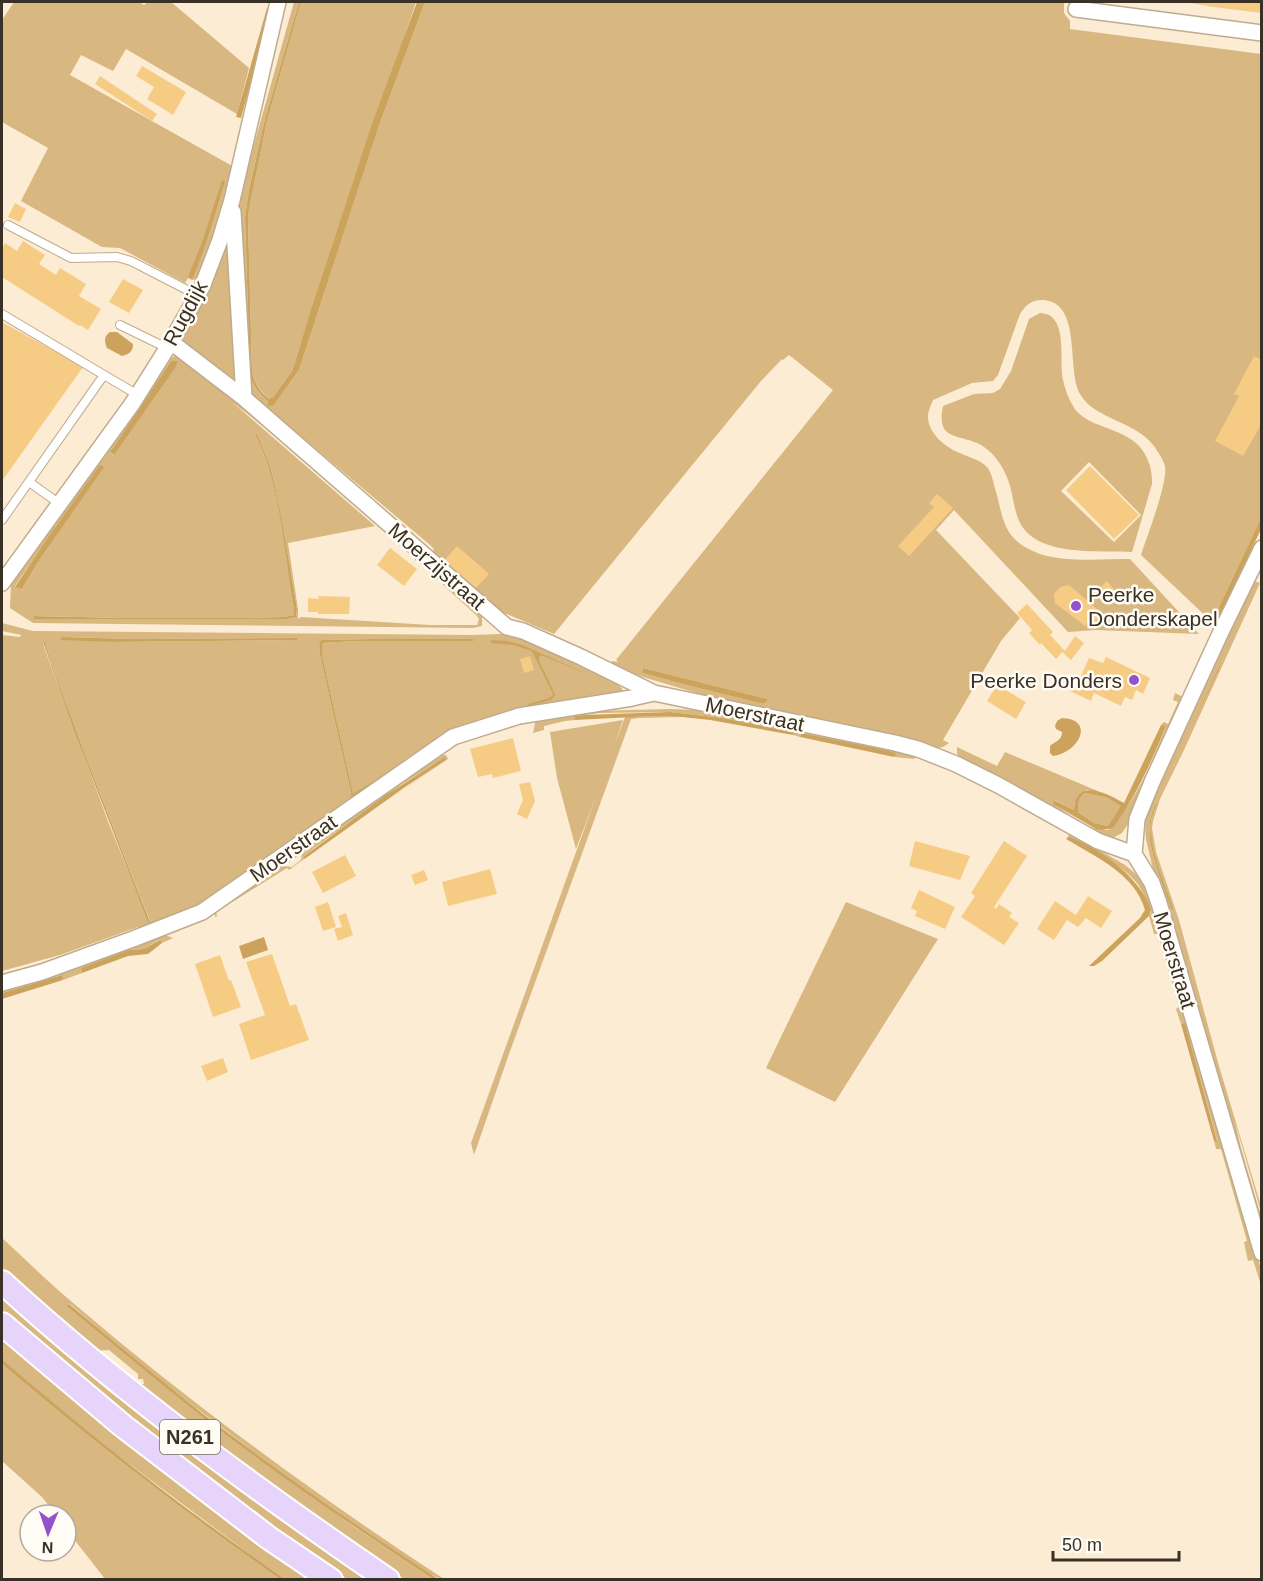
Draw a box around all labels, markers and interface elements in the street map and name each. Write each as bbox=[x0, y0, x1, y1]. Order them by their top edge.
street label: Rugdijk bbox=[158, 276, 212, 349]
street label: Moerzijstraat bbox=[384, 518, 490, 614]
place label: Peerke Donderskapel bbox=[1088, 583, 1218, 630]
marker: Peerke Donderskapel bbox=[1069, 599, 1083, 613]
place label: Peerke Donders bbox=[970, 669, 1122, 692]
marker: Peerke Donders bbox=[1127, 673, 1141, 687]
street label: Moerstraat bbox=[704, 692, 807, 736]
street label: Moerstraat bbox=[245, 810, 341, 886]
street label: Moerstraat bbox=[1149, 909, 1201, 1012]
road number: N261 bbox=[160, 1420, 220, 1454]
north arrow bbox=[18, 1503, 78, 1563]
scale bar bbox=[1053, 1524, 1179, 1562]
text: 50 m bbox=[1062, 1535, 1102, 1555]
text: N bbox=[41, 1539, 54, 1556]

